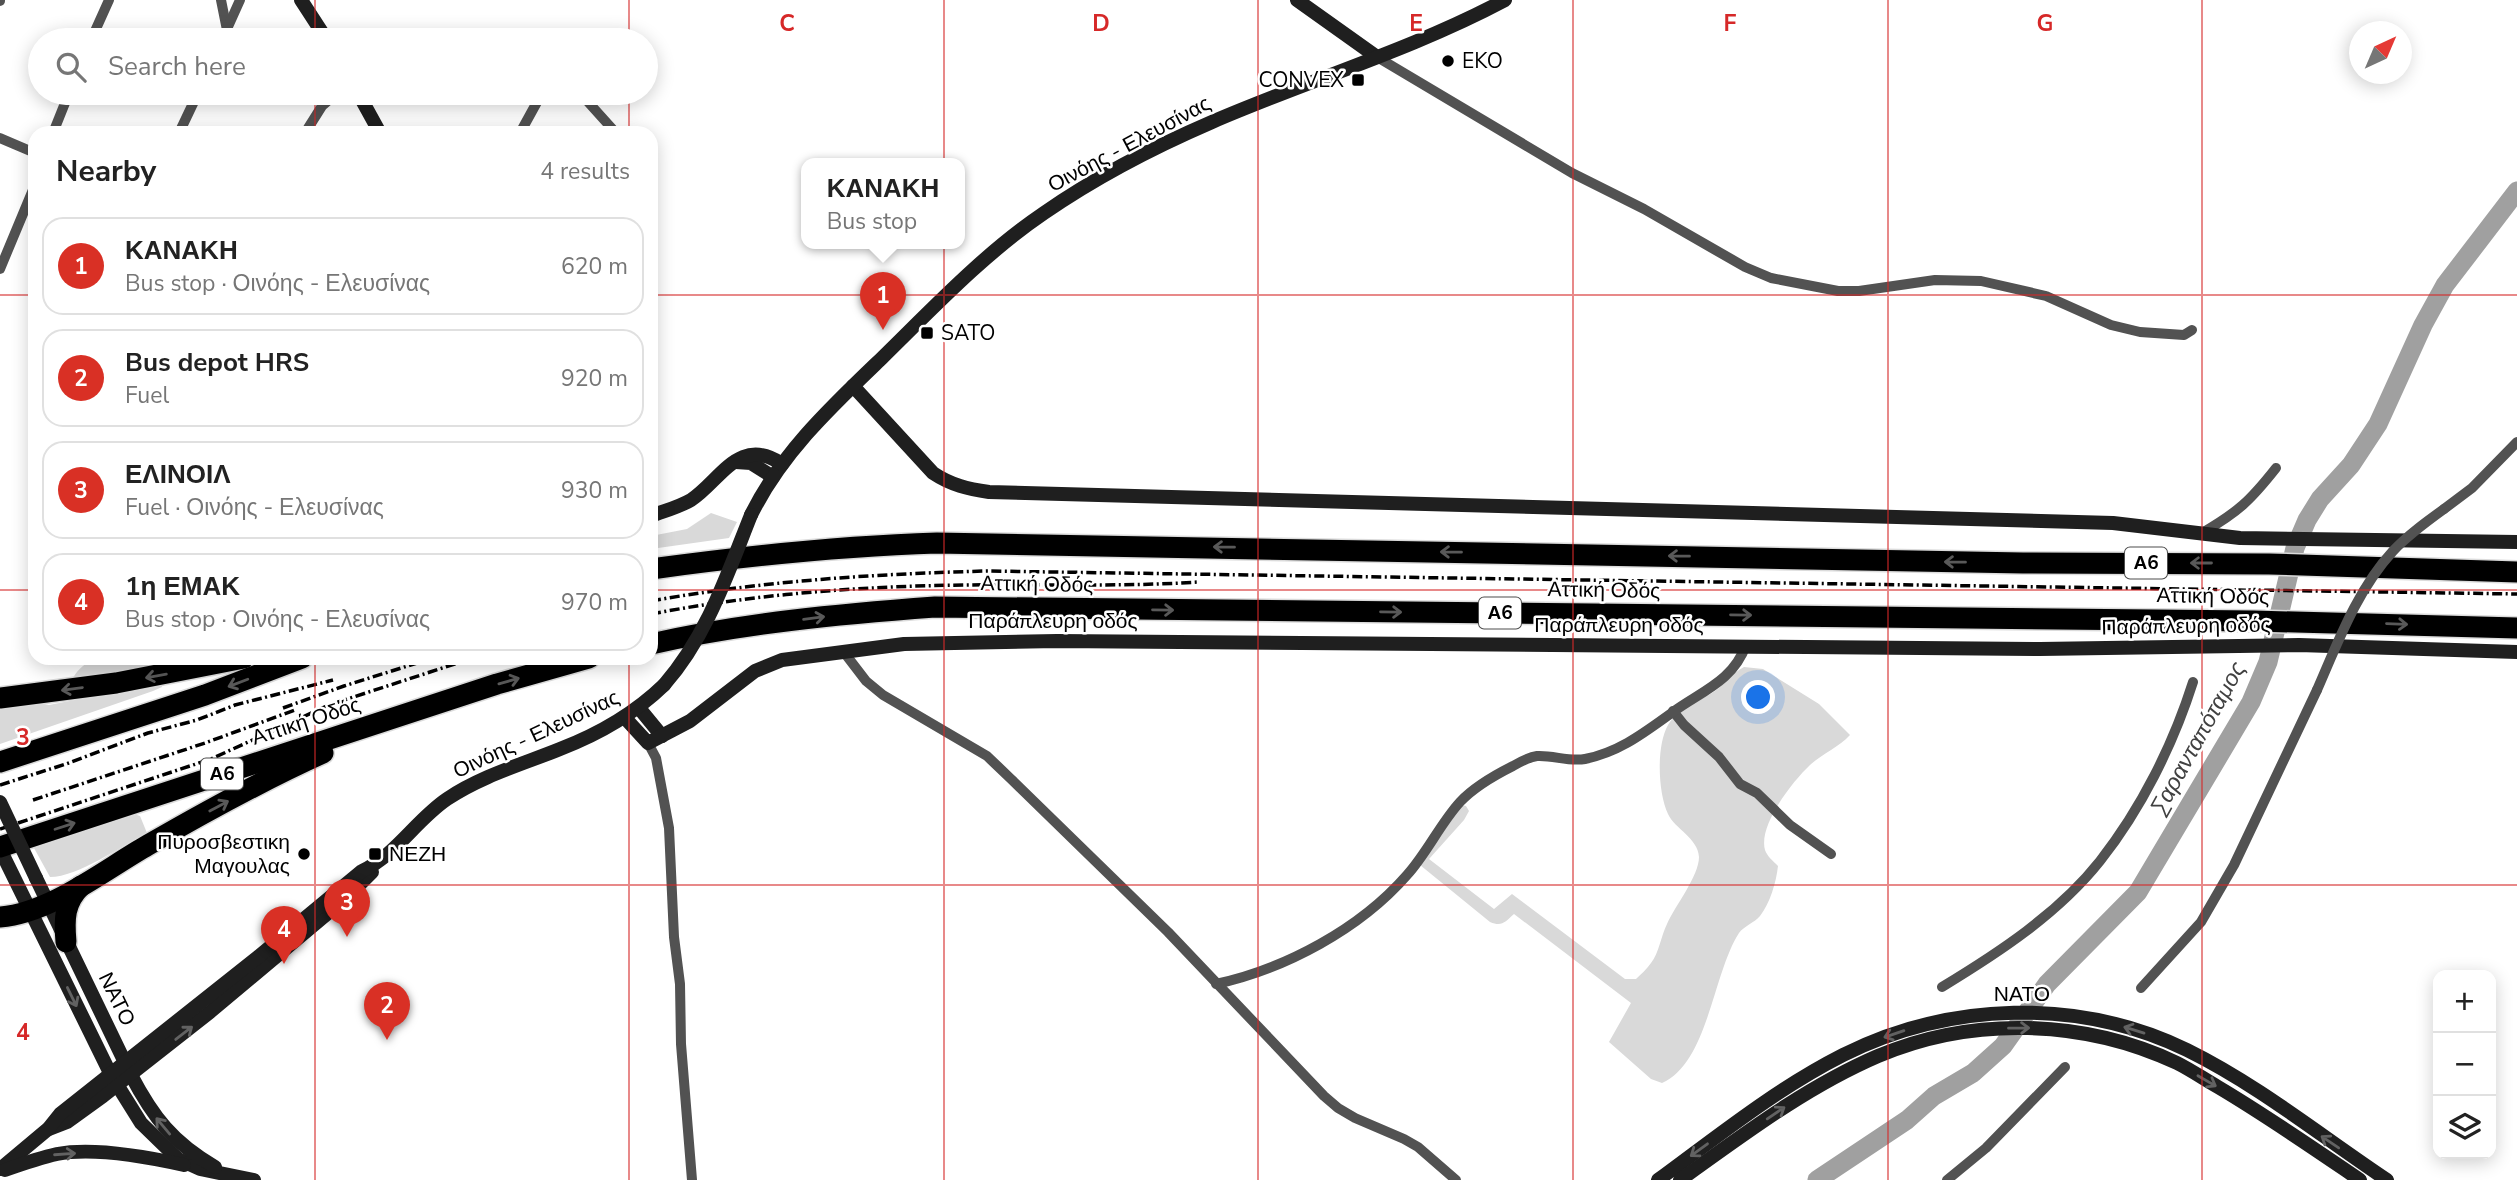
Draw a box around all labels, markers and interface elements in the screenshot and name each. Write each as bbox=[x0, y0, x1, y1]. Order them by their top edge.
text: C bbox=[779, 8, 795, 39]
text: D bbox=[1092, 8, 1110, 39]
text: E bbox=[1409, 8, 1423, 39]
text: F bbox=[1724, 8, 1737, 39]
text: G bbox=[2037, 8, 2053, 39]
north arrow bbox=[2349, 21, 2412, 84]
search box bbox=[28, 28, 658, 105]
place label: EKO bbox=[1462, 47, 1503, 75]
icon: search bbox=[52, 48, 90, 86]
text: Search here bbox=[108, 49, 246, 84]
marker: EKO bbox=[1440, 53, 1456, 69]
place label: CONVEX bbox=[1258, 66, 1344, 94]
marker: CONVEX bbox=[1350, 72, 1366, 88]
street label: Οινόης - Ελευσίνας bbox=[1043, 89, 1215, 199]
text: Nearby bbox=[56, 151, 156, 192]
text: 4 results bbox=[540, 156, 630, 187]
popup bbox=[801, 158, 965, 249]
text: ΚΑΝΑΚΗ bbox=[827, 171, 939, 206]
text: Bus stop bbox=[827, 206, 917, 237]
text: ΚΑΝΑΚΗ bbox=[125, 233, 238, 268]
text: 1 bbox=[74, 251, 88, 282]
text: 620 m bbox=[561, 251, 628, 282]
text: Bus stop · Οινόης - Ελευσίνας bbox=[125, 268, 430, 299]
pin: 1 bbox=[860, 272, 906, 330]
place label: SATO bbox=[941, 319, 995, 347]
marker: SATO bbox=[919, 325, 935, 341]
text: Bus depot HRS bbox=[125, 345, 309, 380]
text: 2 bbox=[74, 363, 88, 394]
text: 920 m bbox=[561, 363, 628, 394]
text: Fuel bbox=[125, 380, 169, 411]
text: ΕΛΙΝΟΙΛ bbox=[125, 457, 230, 492]
text: 3 bbox=[74, 475, 88, 506]
text: 930 m bbox=[561, 475, 628, 506]
text: Fuel · Οινόης - Ελευσίνας bbox=[125, 492, 384, 523]
one-way arrow bbox=[1212, 540, 1235, 554]
one-way arrow bbox=[1440, 545, 1463, 558]
road number: Α6 bbox=[2125, 548, 2167, 578]
one-way arrow bbox=[1667, 549, 1690, 563]
one-way arrow bbox=[1944, 555, 1967, 568]
one-way arrow bbox=[2190, 556, 2213, 570]
text: 1η ΕΜΑΚ bbox=[125, 569, 240, 604]
street label: Αττική Οδός bbox=[980, 569, 1094, 599]
street label: Αττική Οδός bbox=[1547, 575, 1661, 605]
street label: Αττική Οδός bbox=[2156, 581, 2270, 611]
text: 4 bbox=[74, 587, 88, 618]
text: 970 m bbox=[561, 587, 628, 618]
road number: Α6 bbox=[1479, 598, 1521, 628]
one-way arrow bbox=[1152, 603, 1175, 617]
text: Bus stop · Οινόης - Ελευσίνας bbox=[125, 604, 430, 635]
one-way arrow bbox=[1379, 605, 1402, 619]
street label: Παράπλευρη οδός bbox=[968, 607, 1138, 635]
one-way arrow bbox=[1729, 609, 1752, 622]
street label: Παράπλευρη οδός bbox=[1534, 611, 1704, 639]
street label: Παράπλευρη οδός bbox=[2101, 611, 2271, 641]
one-way arrow bbox=[802, 612, 825, 625]
one-way arrow bbox=[2385, 618, 2408, 631]
water label: Σαρανταπόταμος bbox=[2143, 655, 2253, 821]
one-way arrow bbox=[145, 670, 168, 683]
one-way arrow bbox=[498, 673, 520, 686]
one-way arrow bbox=[228, 677, 249, 690]
your location bbox=[1741, 680, 1775, 714]
one-way arrow bbox=[61, 682, 84, 695]
street label: Οινόης - Ελευσίνας bbox=[448, 683, 624, 785]
street label: Αττική Οδός bbox=[248, 690, 364, 752]
text: 3 bbox=[16, 722, 30, 753]
road number: Α6 bbox=[201, 758, 243, 790]
one-way arrow bbox=[209, 798, 229, 812]
one-way arrow bbox=[54, 819, 76, 832]
place label: Πυροσβεστικη Μαγουλας bbox=[157, 828, 290, 880]
place label: ΝΕΖΗ bbox=[389, 840, 446, 868]
marker: Πυροσβεστικη Μαγουλας bbox=[296, 846, 312, 862]
marker: ΝΕΖΗ bbox=[367, 846, 383, 862]
pin: 3 bbox=[324, 879, 370, 937]
pin: 4 bbox=[261, 906, 307, 964]
street label: ΝΑΤΟ bbox=[92, 968, 142, 1030]
map controls bbox=[2433, 970, 2496, 1159]
button: + bbox=[2433, 970, 2496, 1033]
street label: ΝΑΤΟ bbox=[1994, 980, 2050, 1008]
pin: 2 bbox=[364, 982, 410, 1040]
one-way arrow bbox=[66, 986, 80, 1007]
text: 4 bbox=[16, 1017, 30, 1048]
one-way arrow bbox=[2007, 1021, 2030, 1035]
one-way arrow bbox=[2123, 1023, 2145, 1036]
one-way arrow bbox=[175, 1025, 193, 1040]
one-way arrow bbox=[1883, 1029, 1905, 1042]
button: − bbox=[2433, 1033, 2496, 1096]
one-way arrow bbox=[2197, 1074, 2217, 1088]
button: layers bbox=[2433, 1096, 2496, 1159]
one-way arrow bbox=[1766, 1105, 1785, 1120]
one-way arrow bbox=[155, 1117, 171, 1135]
one-way arrow bbox=[2321, 1135, 2341, 1149]
one-way arrow bbox=[1690, 1143, 1709, 1157]
one-way arrow bbox=[54, 1147, 76, 1160]

